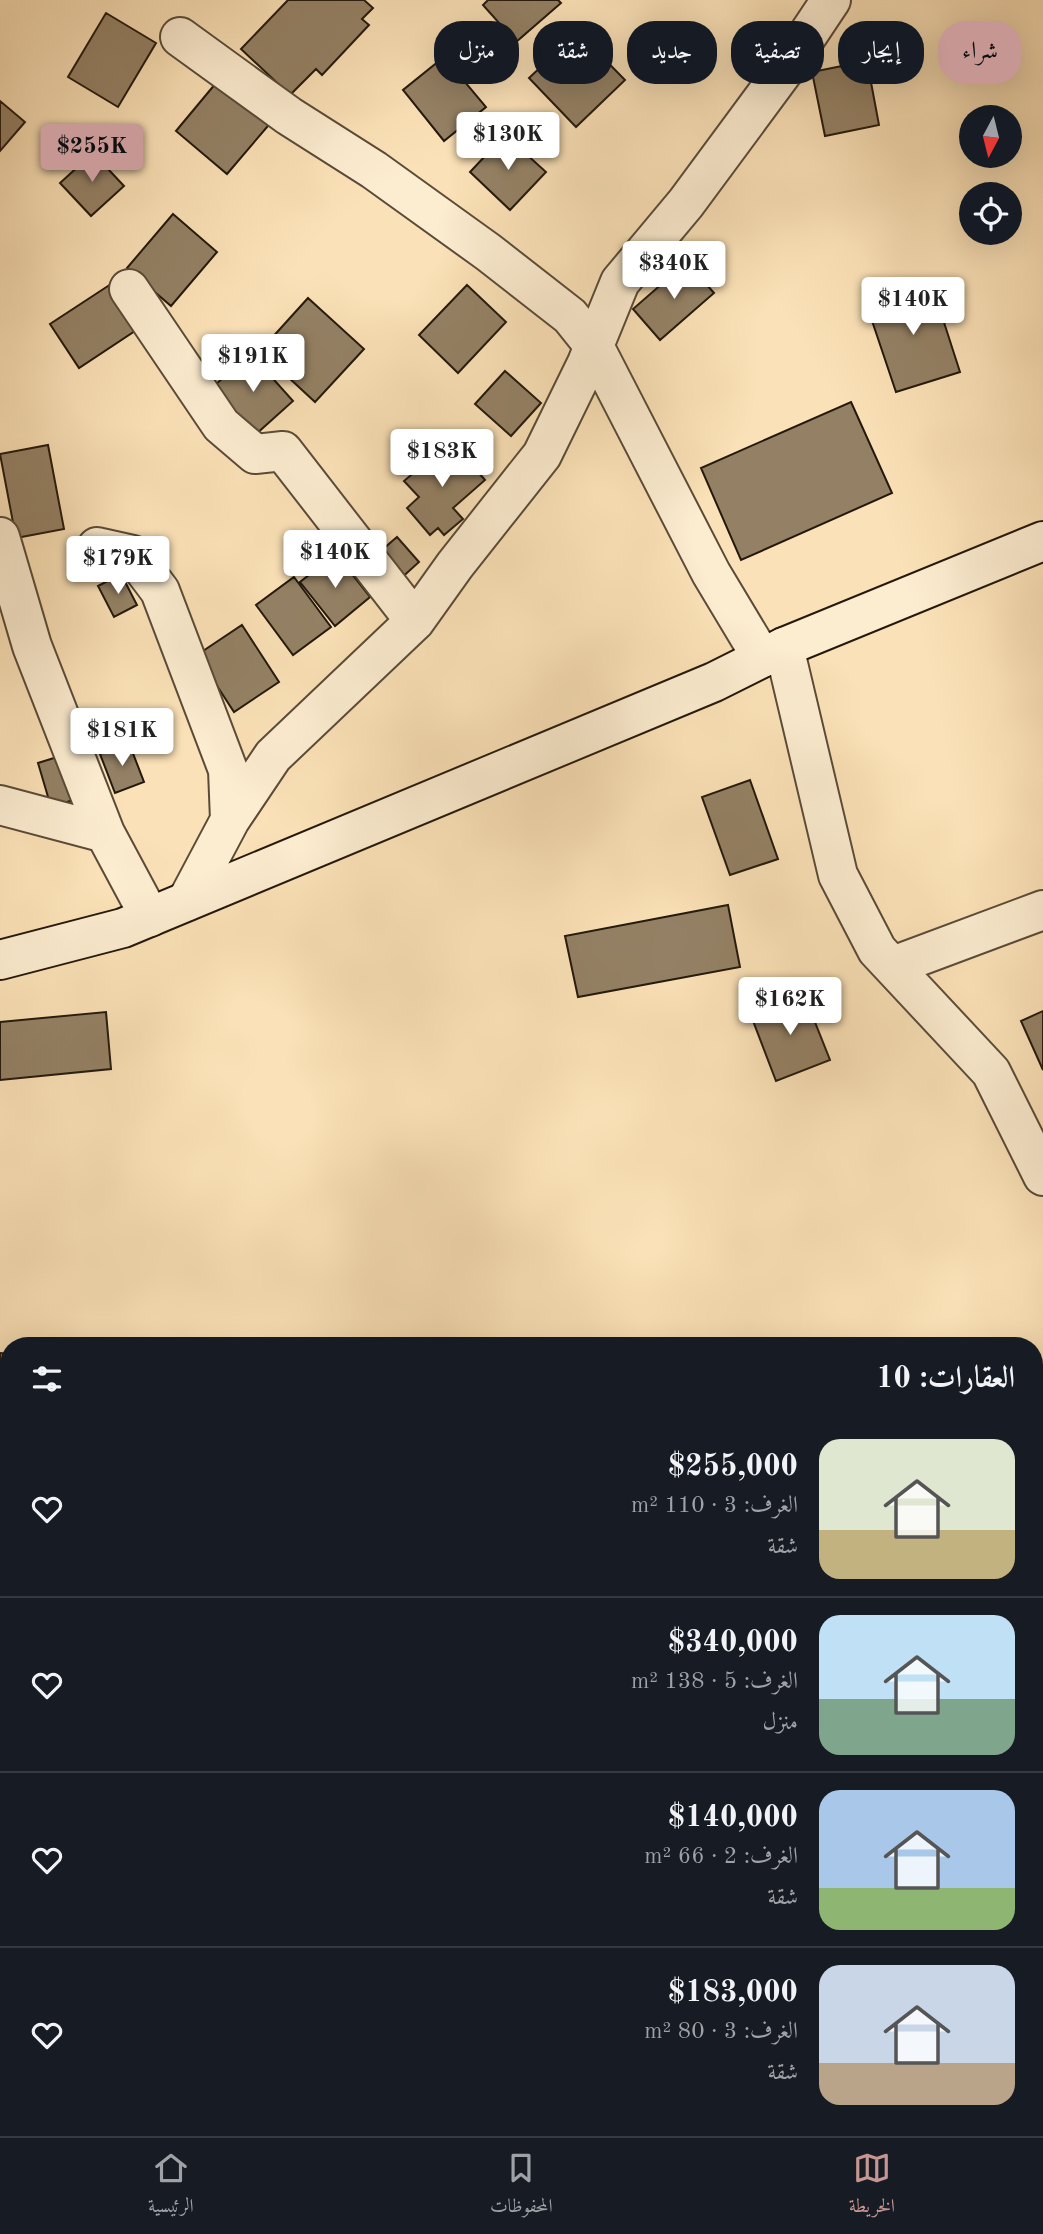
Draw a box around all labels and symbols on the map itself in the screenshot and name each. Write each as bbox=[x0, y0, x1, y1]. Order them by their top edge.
north arrow bbox=[959, 105, 1022, 168]
pin: $130K bbox=[459, 113, 557, 172]
pin: $255K bbox=[43, 124, 141, 184]
pin: $340K bbox=[625, 242, 723, 301]
pin: $140K bbox=[864, 278, 962, 337]
pin: $191K bbox=[204, 334, 302, 394]
pin: $183K bbox=[393, 430, 491, 489]
pin: $140K bbox=[286, 530, 384, 590]
pin: $179K bbox=[69, 536, 167, 596]
pin: $181K bbox=[73, 708, 171, 768]
pin: $162K bbox=[741, 978, 839, 1037]

